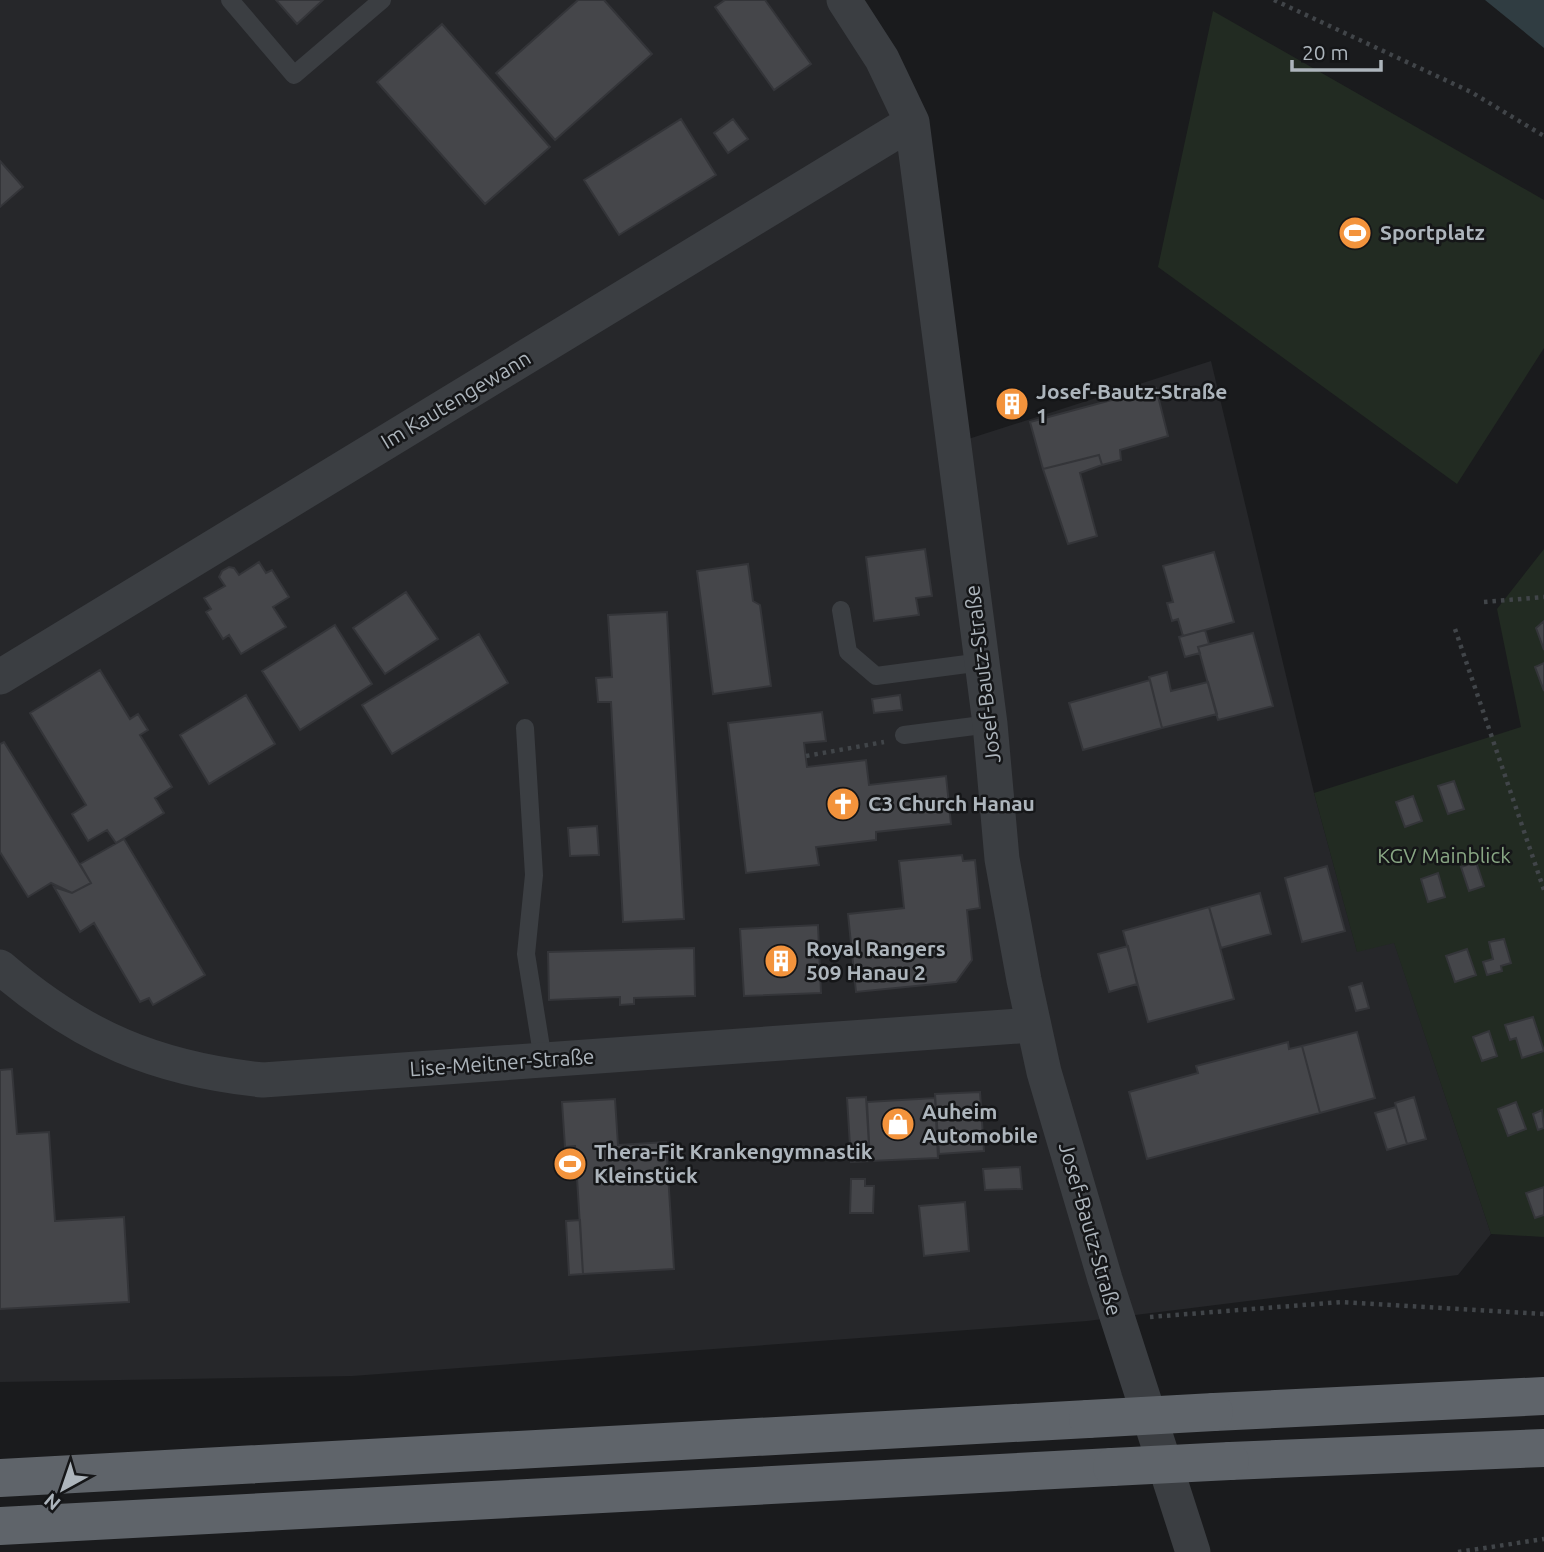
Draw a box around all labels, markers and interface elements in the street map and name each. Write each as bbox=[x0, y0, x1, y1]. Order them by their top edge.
scale bar bbox=[1292, 28, 1381, 72]
text: 20 m bbox=[1302, 40, 1349, 64]
sports icon: Sportplatz bbox=[1336, 214, 1374, 252]
place label: Sportplatz bbox=[1380, 220, 1485, 244]
street label: Im Kautengewann bbox=[376, 345, 535, 453]
place label: Josef-Bautz-Straße 1 bbox=[1036, 379, 1227, 427]
building icon: Josef-Bautz-Straße 1 bbox=[993, 385, 1031, 423]
street label: Josef-Bautz-Straße bbox=[959, 584, 1005, 765]
church icon: C3 Church Hanau bbox=[824, 785, 862, 823]
place label: C3 Church Hanau bbox=[868, 791, 1035, 815]
park label: KGV Mainblick bbox=[1377, 843, 1511, 867]
place label: Royal Rangers 509 Hanau 2 bbox=[806, 936, 946, 984]
building icon: Royal Rangers 509 Hanau 2 bbox=[762, 942, 800, 980]
street label: Lise-Meitner-Straße bbox=[409, 1044, 595, 1080]
place label: Auheim Automobile bbox=[922, 1099, 1038, 1147]
shop icon: Auheim Automobile bbox=[879, 1105, 917, 1143]
place label: Thera-Fit Krankengymnastik Kleinstück bbox=[594, 1139, 873, 1187]
street label: Josef-Bautz-Straße bbox=[1055, 1139, 1127, 1318]
sports icon: Thera-Fit Krankengymnastik Kleinstück bbox=[551, 1145, 589, 1183]
north arrow bbox=[28, 1454, 98, 1524]
text: N bbox=[40, 1489, 65, 1515]

